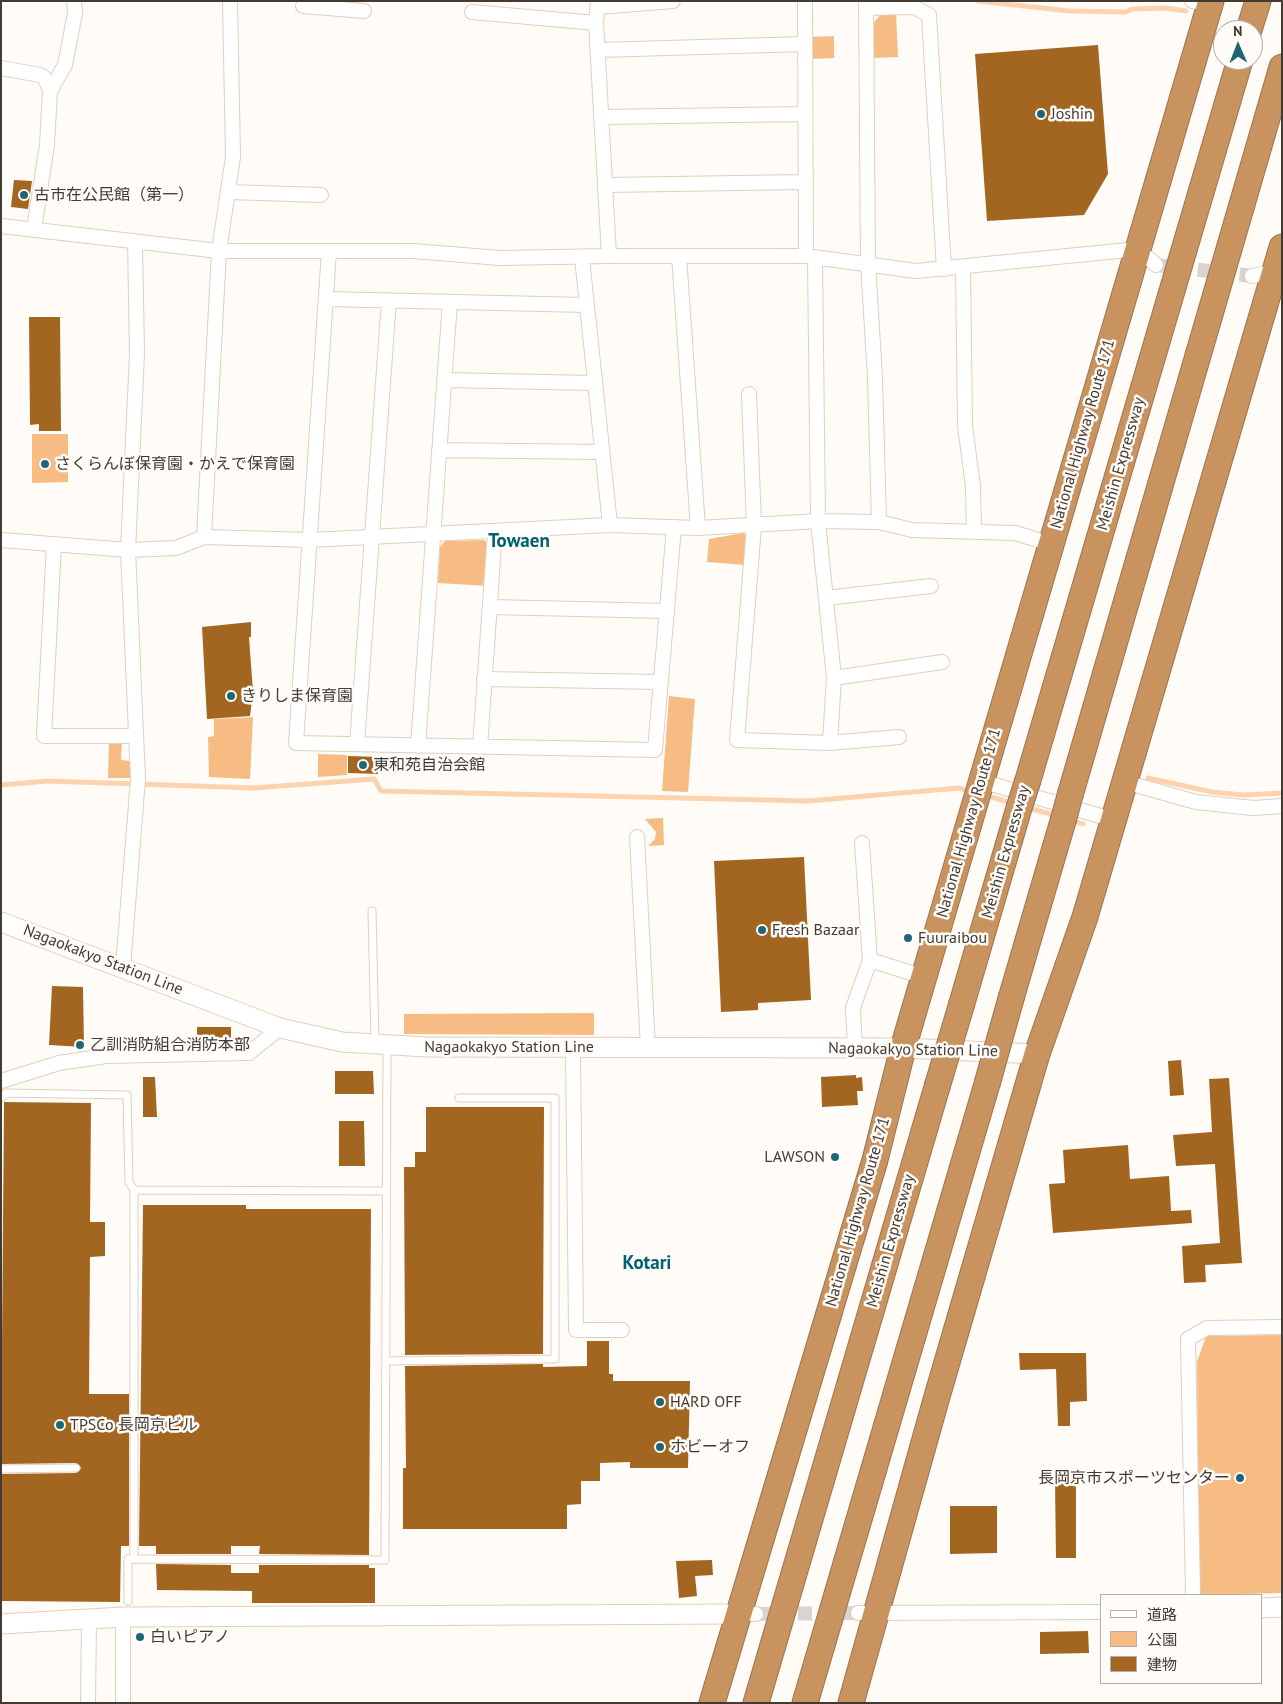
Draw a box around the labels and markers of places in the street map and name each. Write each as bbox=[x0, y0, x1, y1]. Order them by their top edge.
place label: Joshin bbox=[1051, 104, 1093, 124]
marker: Joshin bbox=[1035, 108, 1047, 120]
place label: 古市在公民館（第一） bbox=[34, 185, 194, 205]
marker: 古市在公民館（第一） bbox=[18, 189, 30, 201]
place label: さくらんぼ保育園・かえで保育園 bbox=[55, 454, 295, 474]
marker: さくらんぼ保育園・かえで保育園 bbox=[39, 458, 51, 470]
place label: きりしま保育園 bbox=[241, 686, 353, 706]
marker: きりしま保育園 bbox=[225, 690, 237, 702]
place label: 東和苑自治会館 bbox=[373, 755, 485, 775]
marker: 東和苑自治会館 bbox=[357, 759, 369, 771]
place label: Fresh Bazaar bbox=[772, 920, 859, 940]
marker: Fresh Bazaar bbox=[756, 924, 768, 936]
place label: Fuuraibou bbox=[918, 928, 987, 948]
marker: Fuuraibou bbox=[902, 932, 914, 944]
place label: 乙訓消防組合消防本部 bbox=[90, 1035, 250, 1055]
marker: 乙訓消防組合消防本部 bbox=[74, 1039, 86, 1051]
place label: LAWSON bbox=[764, 1147, 825, 1167]
marker: LAWSON bbox=[829, 1151, 841, 1163]
place label: HARD OFF bbox=[670, 1392, 742, 1412]
marker: HARD OFF bbox=[654, 1396, 666, 1408]
place label: TPSCo 長岡京ビル bbox=[70, 1415, 198, 1435]
marker: TPSCo 長岡京ビル bbox=[54, 1419, 66, 1431]
place label: ホビーオフ bbox=[670, 1437, 750, 1457]
marker: ホビーオフ bbox=[654, 1441, 666, 1453]
place label: 長岡京市スポーツセンター bbox=[1038, 1468, 1230, 1488]
marker: 長岡京市スポーツセンター bbox=[1234, 1472, 1246, 1484]
place label: 白いピアノ bbox=[150, 1627, 230, 1647]
marker: 白いピアノ bbox=[134, 1631, 146, 1643]

